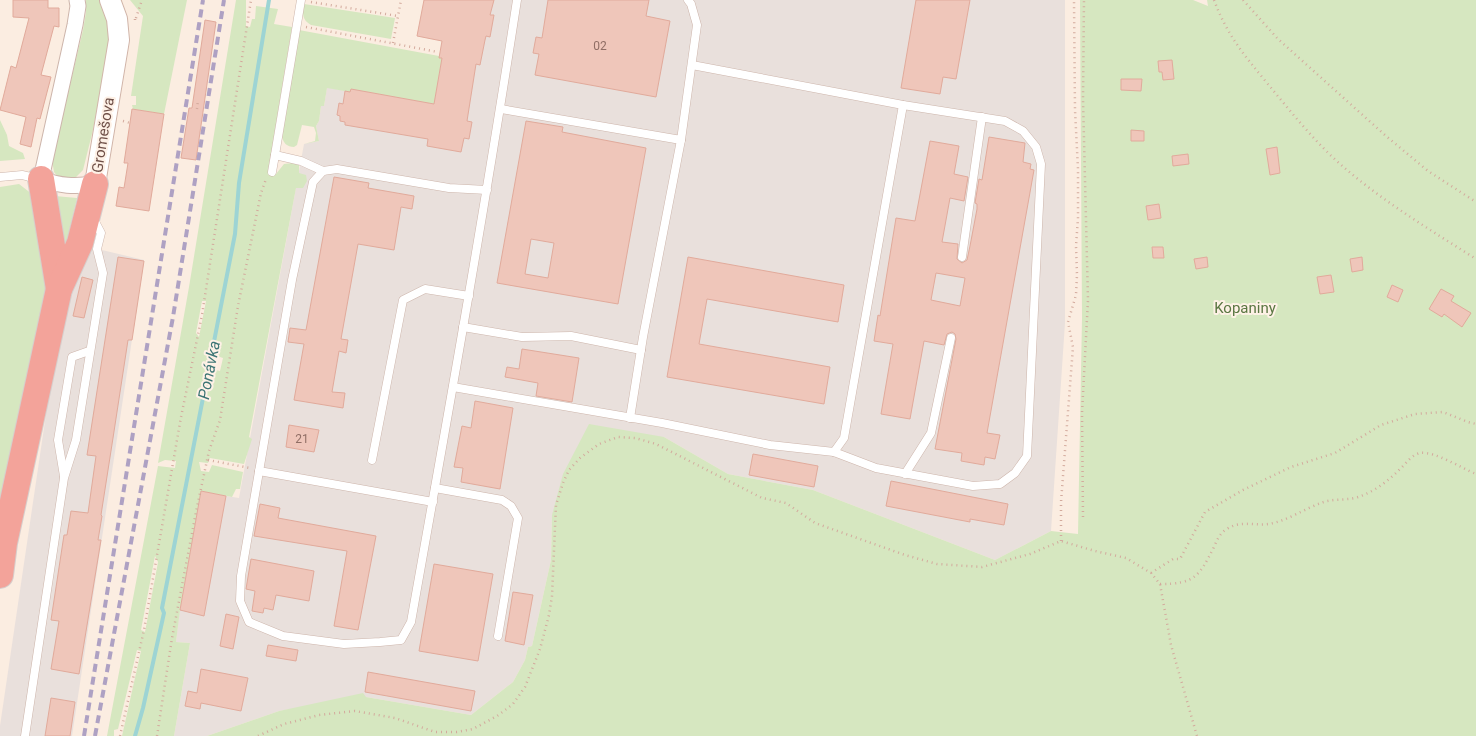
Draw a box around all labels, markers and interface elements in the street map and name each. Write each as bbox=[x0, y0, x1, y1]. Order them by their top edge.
house number: 02 bbox=[593, 39, 607, 53]
street label: Gromešova bbox=[88, 96, 118, 174]
park label: Kopaniny bbox=[1214, 299, 1276, 317]
water label: Ponávka bbox=[194, 339, 224, 401]
house number: 21 bbox=[295, 432, 309, 446]

